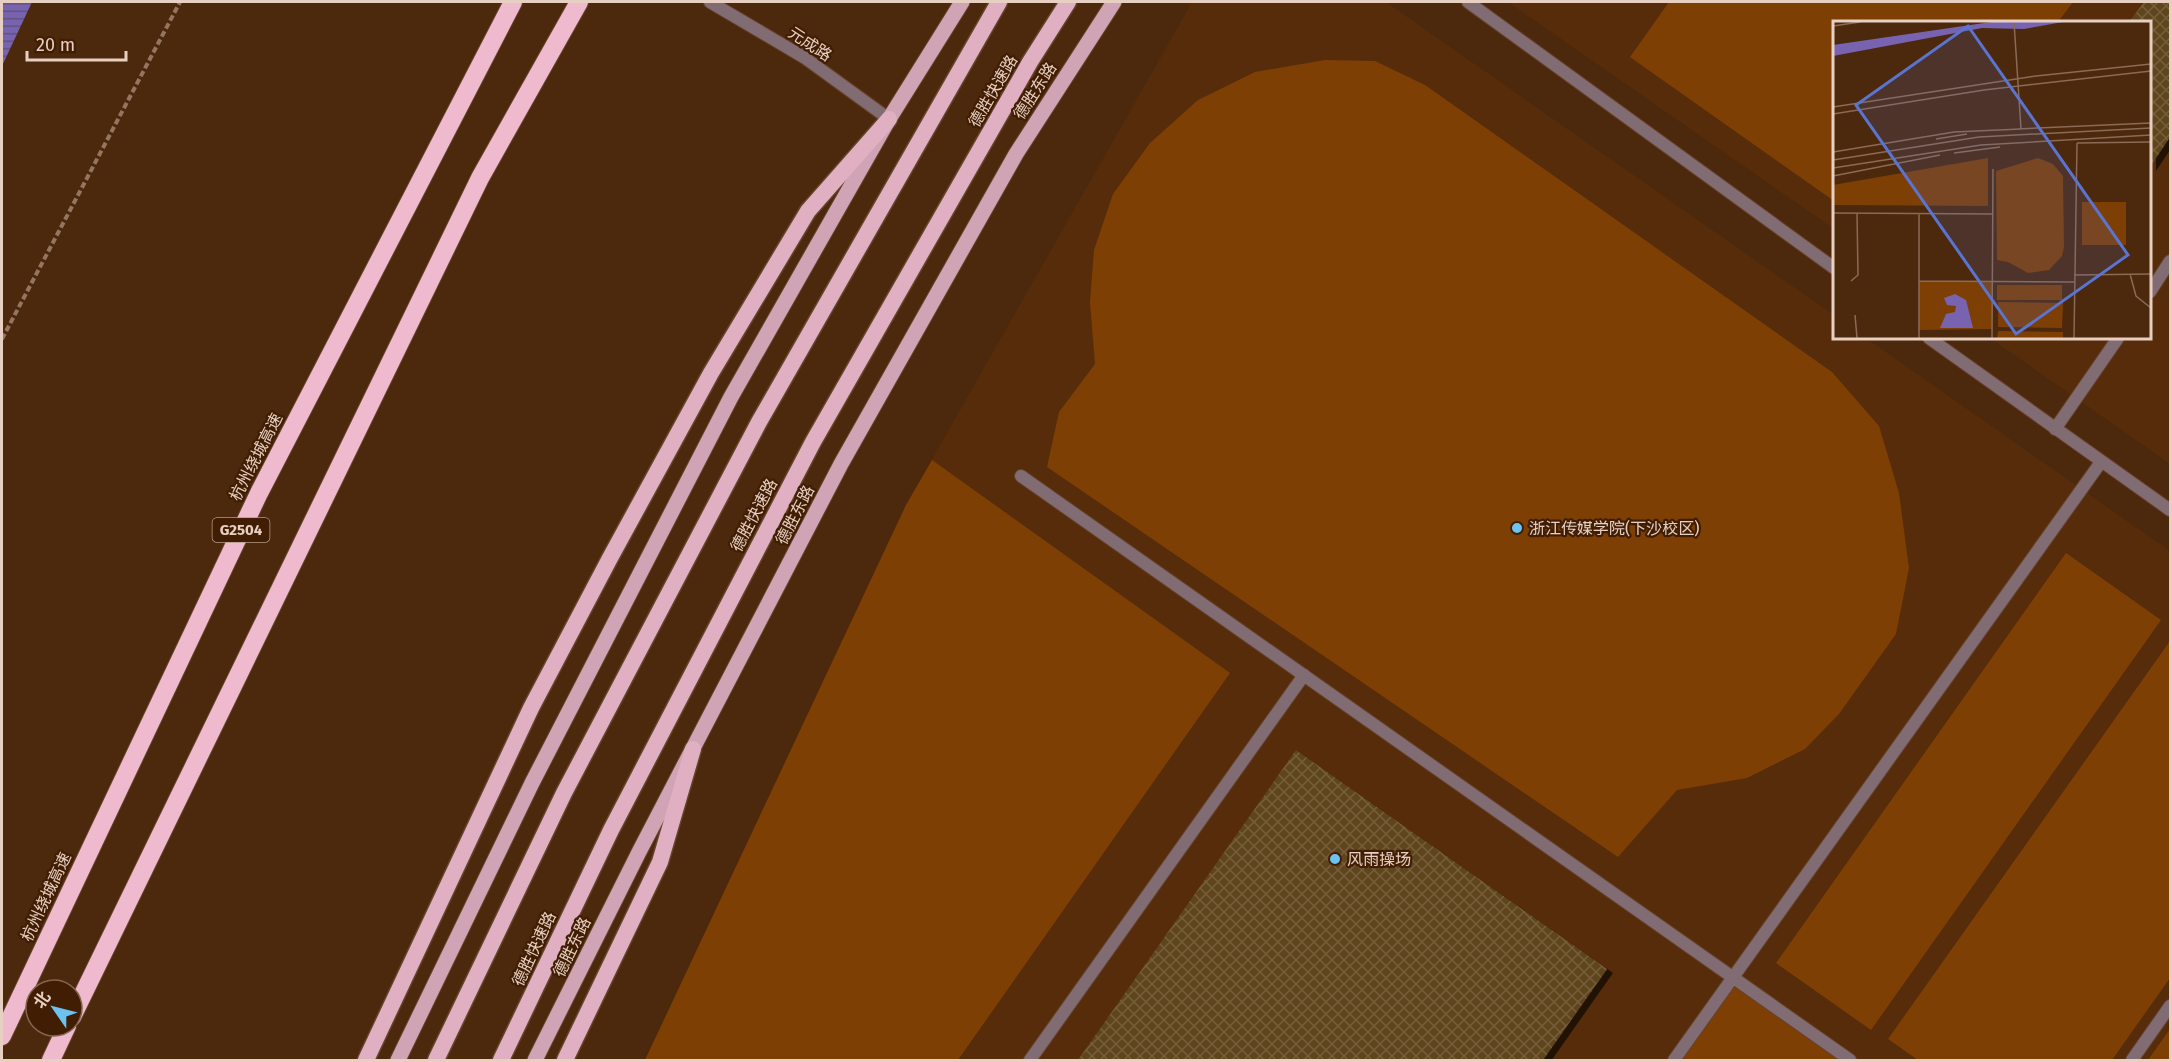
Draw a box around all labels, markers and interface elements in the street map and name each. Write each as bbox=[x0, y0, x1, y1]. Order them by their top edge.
inset map bbox=[1833, 21, 2151, 339]
street label: 元成路 bbox=[785, 23, 835, 65]
scale bar bbox=[27, 24, 126, 62]
text: 20 m bbox=[36, 34, 75, 56]
street label: 德胜快速路 bbox=[965, 52, 1021, 130]
street label: 德胜东路 bbox=[1010, 59, 1060, 123]
street label: 杭州绕城高速 bbox=[226, 410, 286, 504]
street label: 德胜快速路 bbox=[727, 475, 781, 555]
street label: 德胜东路 bbox=[772, 482, 818, 548]
road number: G2504 bbox=[212, 518, 270, 542]
place label: 浙江传媒学院(下沙校区) bbox=[1529, 519, 1699, 538]
marker: 浙江传媒学院(下沙校区) bbox=[1510, 521, 1524, 535]
street label: 杭州绕城高速 bbox=[17, 849, 75, 945]
place label: 风雨操场 bbox=[1347, 850, 1411, 869]
marker: 风雨操场 bbox=[1328, 852, 1342, 866]
street label: 德胜快速路 bbox=[508, 909, 560, 989]
street label: 德胜东路 bbox=[549, 914, 595, 980]
north arrow bbox=[24, 978, 84, 1038]
text: 北 bbox=[30, 988, 54, 1012]

